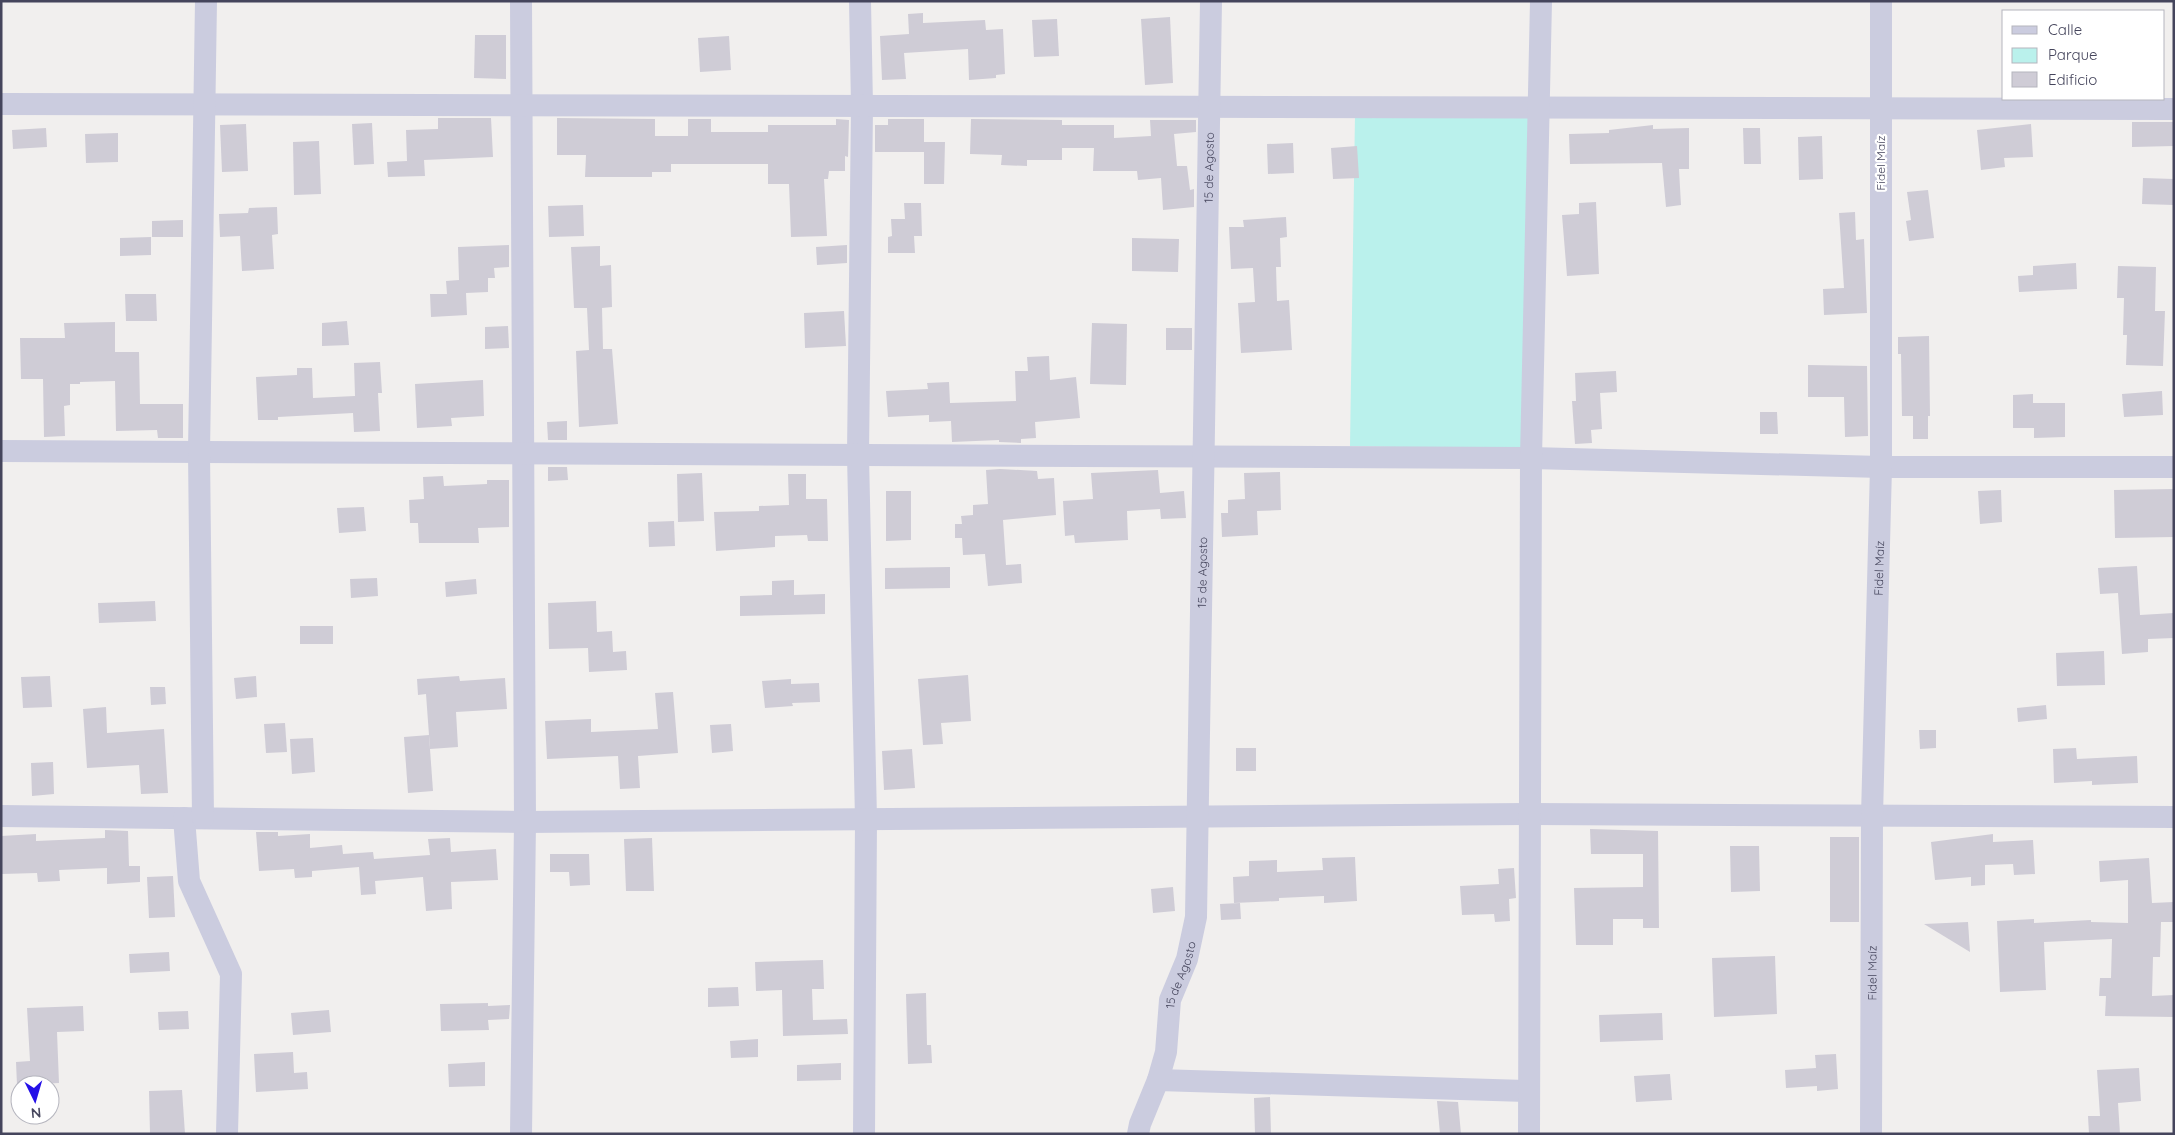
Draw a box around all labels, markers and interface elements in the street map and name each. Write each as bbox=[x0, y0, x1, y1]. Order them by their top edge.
legend bbox=[2002, 10, 2165, 100]
text: Calle bbox=[2048, 20, 2082, 39]
text: Parque bbox=[2048, 45, 2098, 64]
text: Edificio bbox=[2048, 70, 2097, 89]
street label: 15 de Agosto bbox=[1200, 132, 1216, 203]
street label: Fidel Maíz bbox=[1873, 135, 1888, 190]
street label: 15 de Agosto bbox=[1194, 537, 1210, 608]
street label: Fidel Maíz bbox=[1870, 540, 1887, 596]
street label: 15 de Agosto bbox=[1162, 940, 1198, 1009]
street label: Fidel Maíz bbox=[1864, 945, 1879, 1001]
north arrow bbox=[10, 1075, 60, 1125]
text: N bbox=[30, 1104, 42, 1122]

